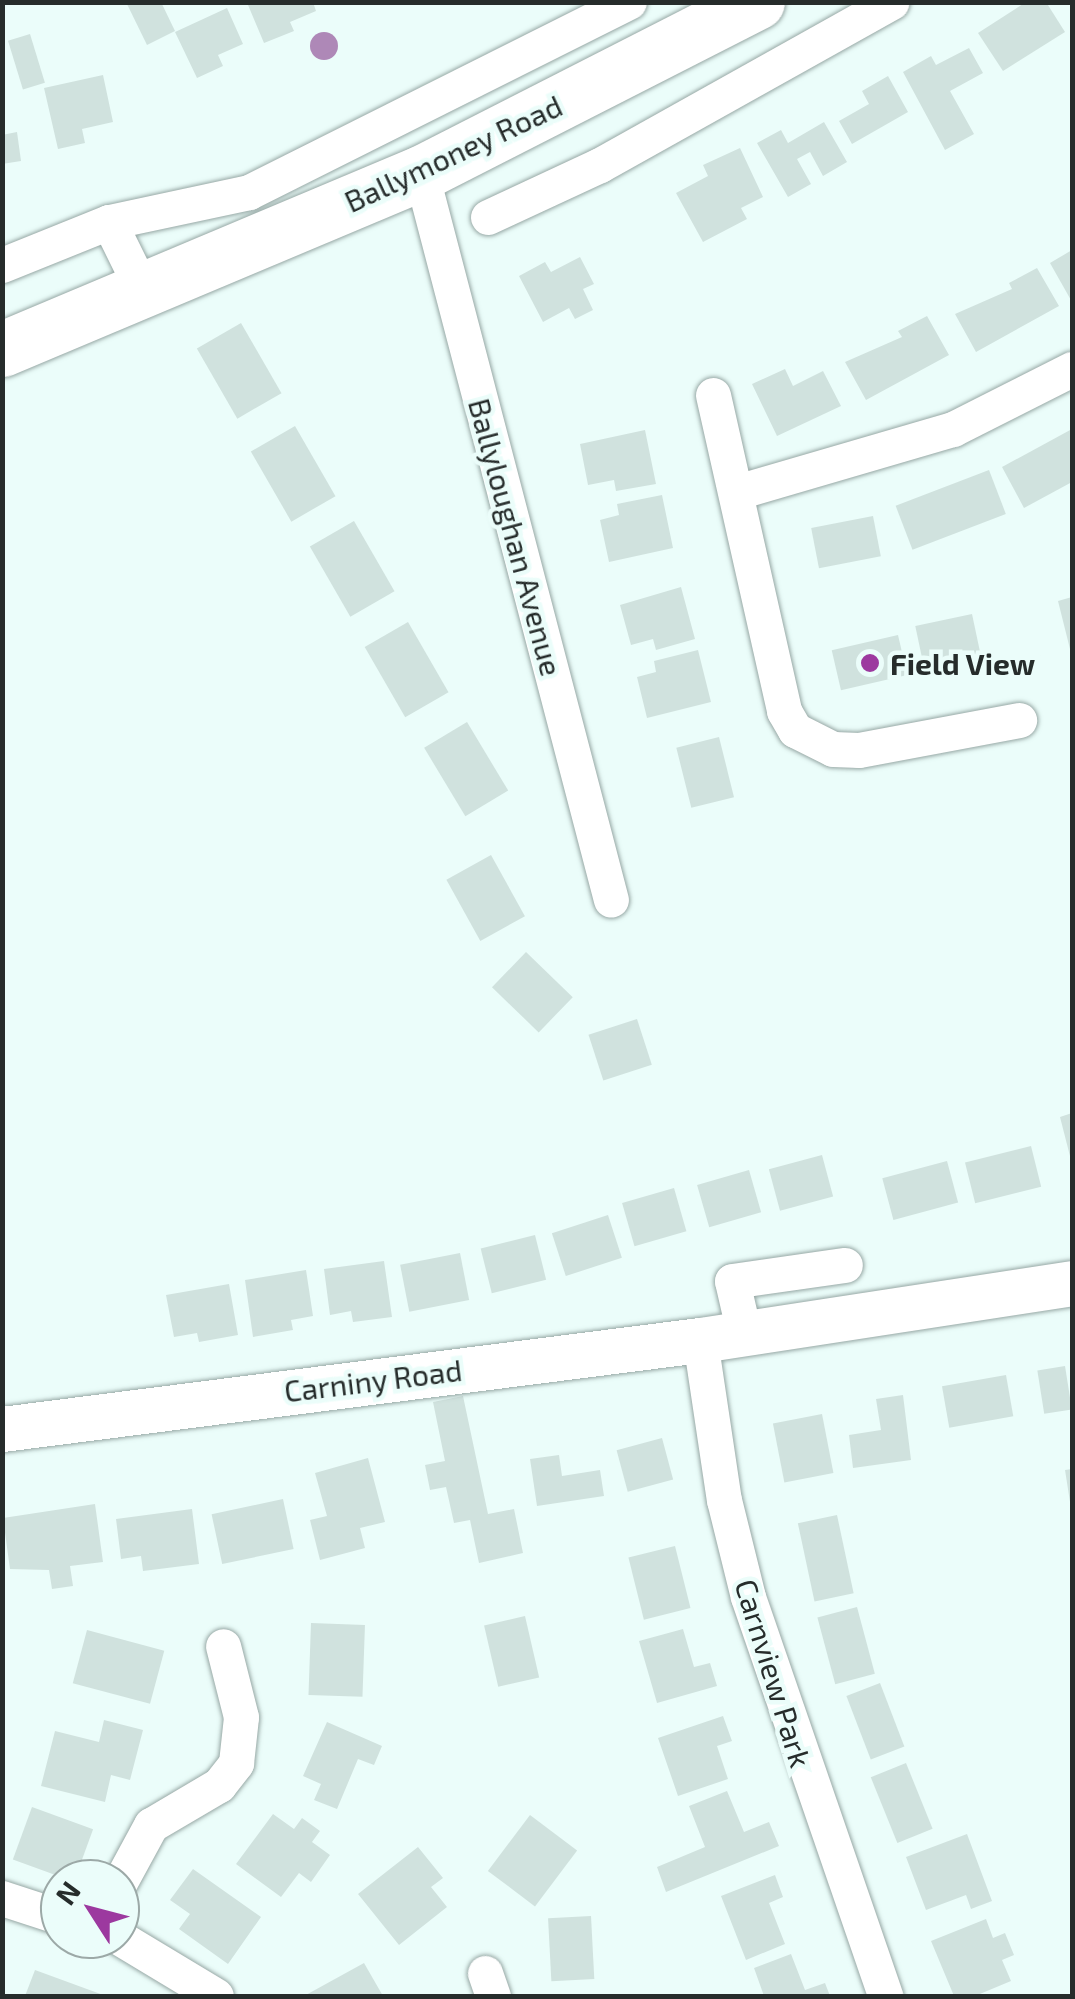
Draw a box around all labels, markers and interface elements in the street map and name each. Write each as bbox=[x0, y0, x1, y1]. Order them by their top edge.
street label: Ballymoney Road bbox=[338, 87, 568, 219]
street label: Ballyloughan Avenue bbox=[462, 394, 570, 680]
place label: Field View bbox=[890, 645, 1036, 681]
marker: Field View bbox=[859, 652, 881, 674]
street label: Carniny Road bbox=[282, 1351, 464, 1409]
street label: Carnview Park bbox=[728, 1574, 820, 1772]
north arrow bbox=[40, 1859, 140, 1959]
text: N bbox=[48, 1874, 87, 1911]

